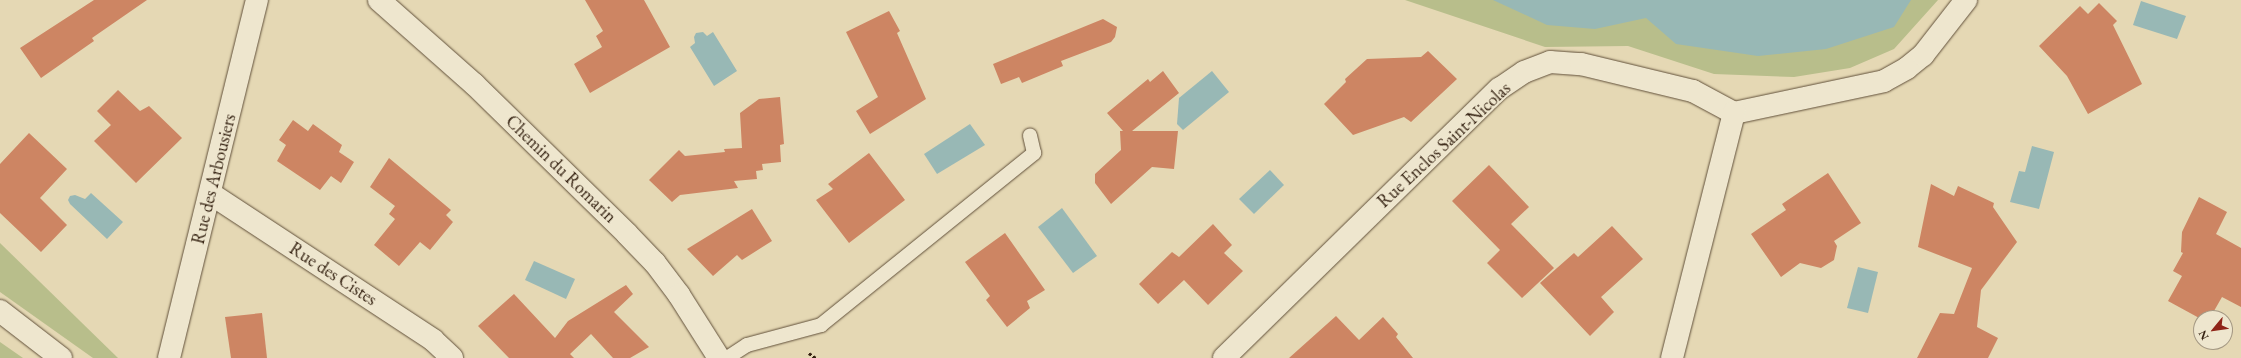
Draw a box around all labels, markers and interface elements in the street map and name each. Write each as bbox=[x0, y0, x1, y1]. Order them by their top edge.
street label: Rue Enclos Saint-Nicolas bbox=[1373, 78, 1515, 212]
street label: Chemin du Romarin bbox=[501, 111, 621, 227]
street label: Rue des Arbousiers bbox=[187, 112, 241, 246]
street label: Rue des Cistes bbox=[285, 238, 381, 310]
north arrow bbox=[2193, 310, 2233, 350]
text: N bbox=[2195, 328, 2212, 343]

